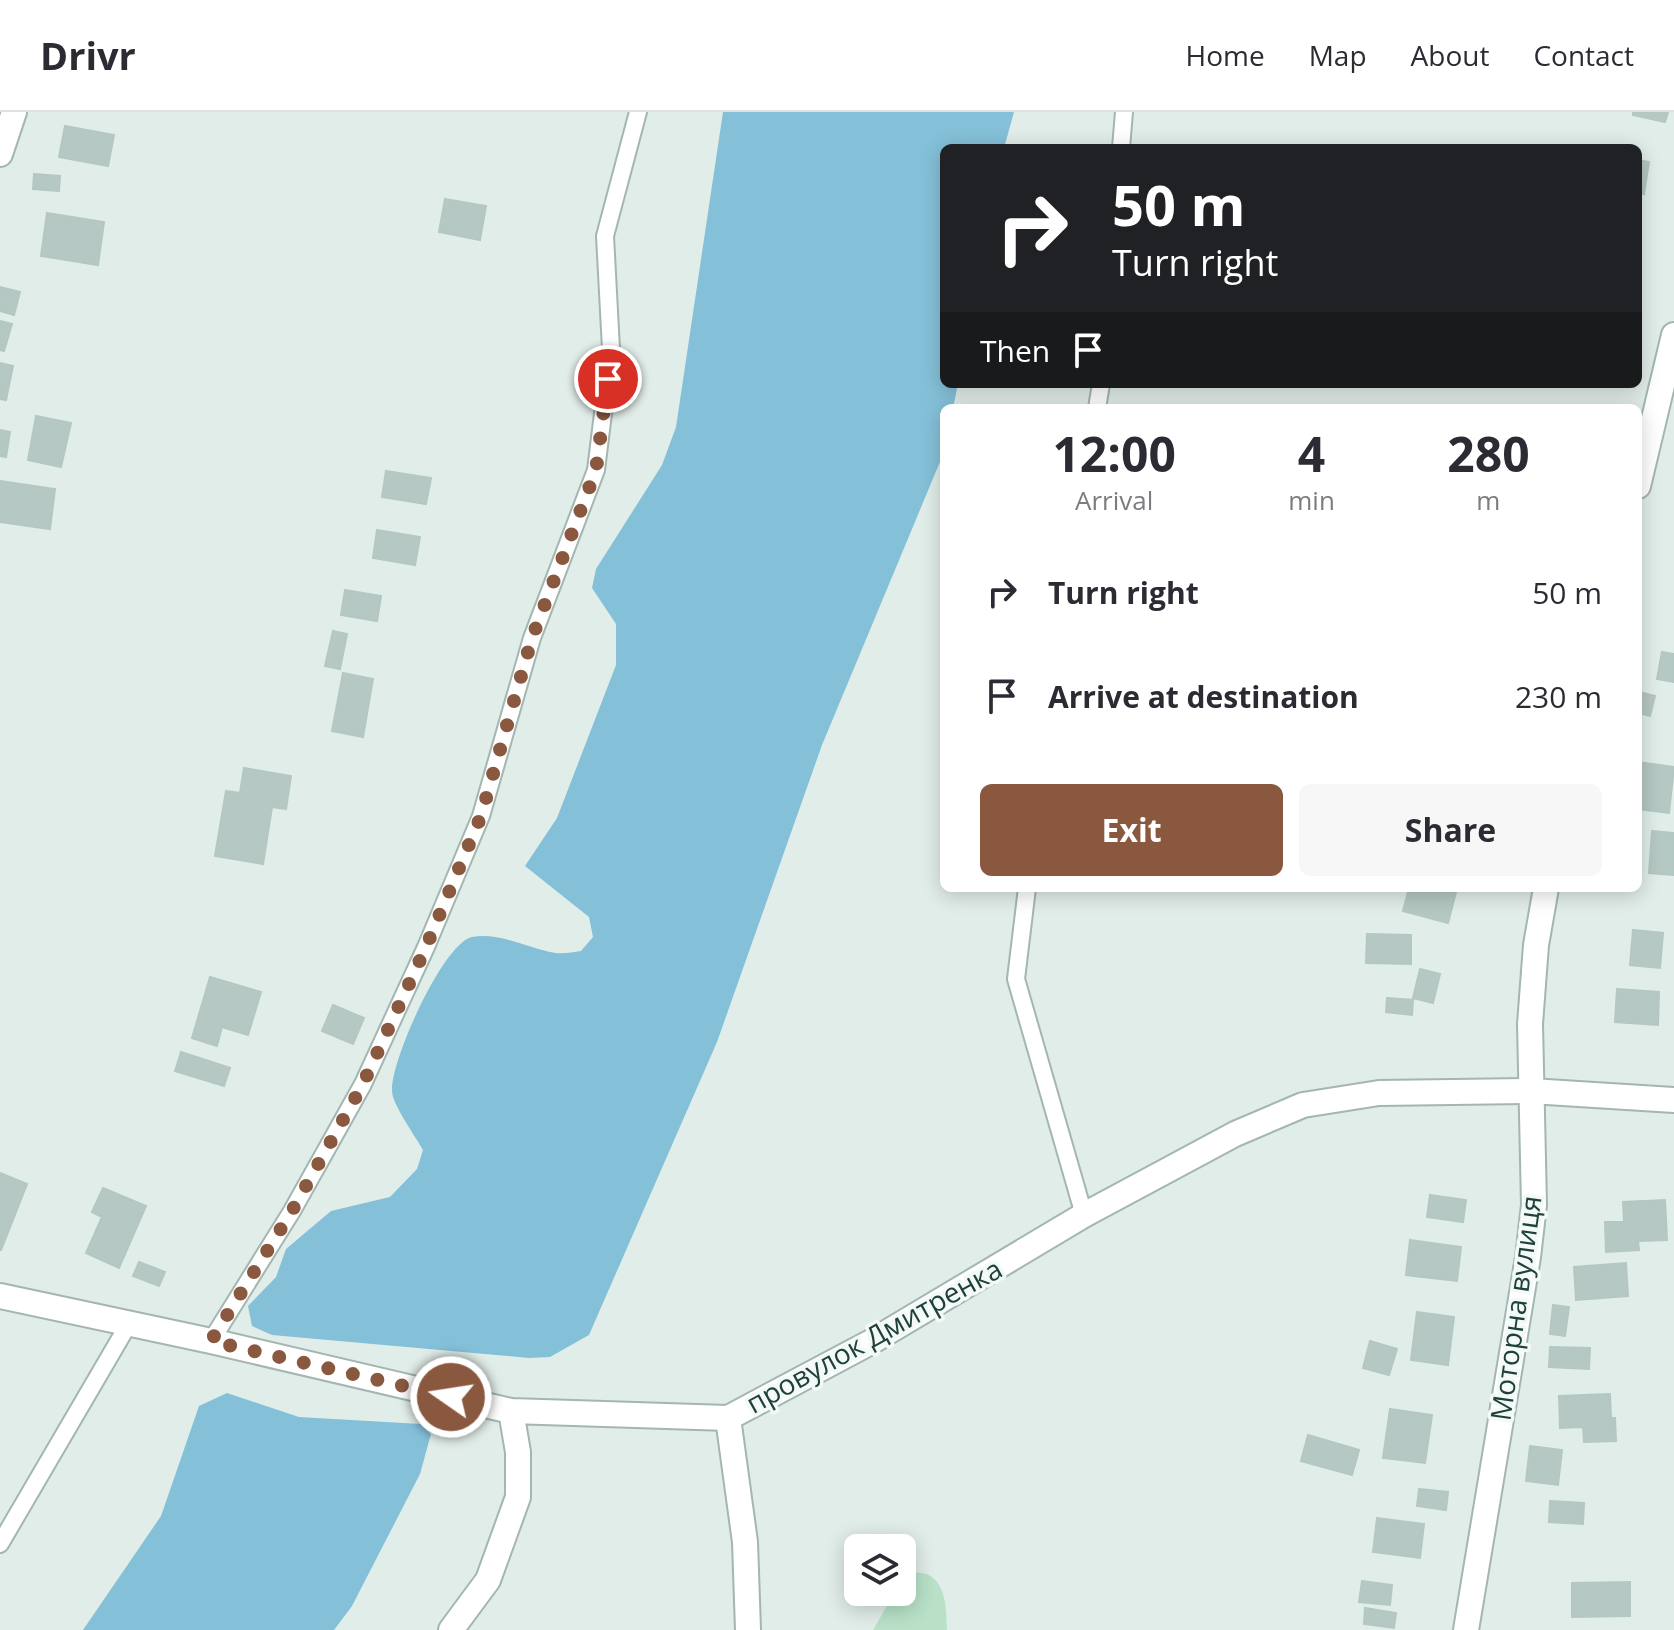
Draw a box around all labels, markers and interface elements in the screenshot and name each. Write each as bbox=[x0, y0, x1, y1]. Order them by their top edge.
text: Drivr bbox=[40, 29, 136, 81]
text: Home bbox=[1186, 36, 1265, 74]
text: Map bbox=[1309, 36, 1367, 74]
text: About bbox=[1411, 36, 1489, 74]
text: Contact bbox=[1533, 36, 1634, 74]
text: 50 m bbox=[1112, 166, 1246, 242]
icon: right bbox=[980, 176, 1084, 280]
text: Turn right bbox=[1112, 238, 1278, 287]
icon: arrive bbox=[1066, 328, 1110, 372]
text: Then bbox=[980, 330, 1050, 371]
pin bbox=[574, 345, 642, 413]
icon: arrive bbox=[586, 357, 630, 401]
text: 12:00 bbox=[1052, 421, 1176, 486]
text: 4 bbox=[1298, 421, 1325, 486]
text: 280 bbox=[1447, 421, 1530, 486]
text: Arrival bbox=[1075, 482, 1153, 518]
text: min bbox=[1288, 482, 1335, 518]
text: m bbox=[1476, 482, 1500, 518]
icon: right bbox=[980, 570, 1024, 614]
text: Turn right bbox=[1048, 572, 1199, 613]
text: 50 m bbox=[1532, 572, 1602, 613]
icon: arrive bbox=[980, 674, 1024, 718]
text: Arrive at destination bbox=[1048, 676, 1359, 717]
text: 230 m bbox=[1515, 676, 1602, 717]
button: Exit bbox=[980, 784, 1283, 876]
button: Share bbox=[1299, 784, 1602, 876]
street label: Моторна вулиця bbox=[1480, 1193, 1550, 1423]
street label: провулок Дмитренка bbox=[739, 1249, 1008, 1421]
position arrow bbox=[409, 1355, 493, 1439]
map controls bbox=[844, 1534, 916, 1606]
button: layers bbox=[844, 1534, 916, 1606]

